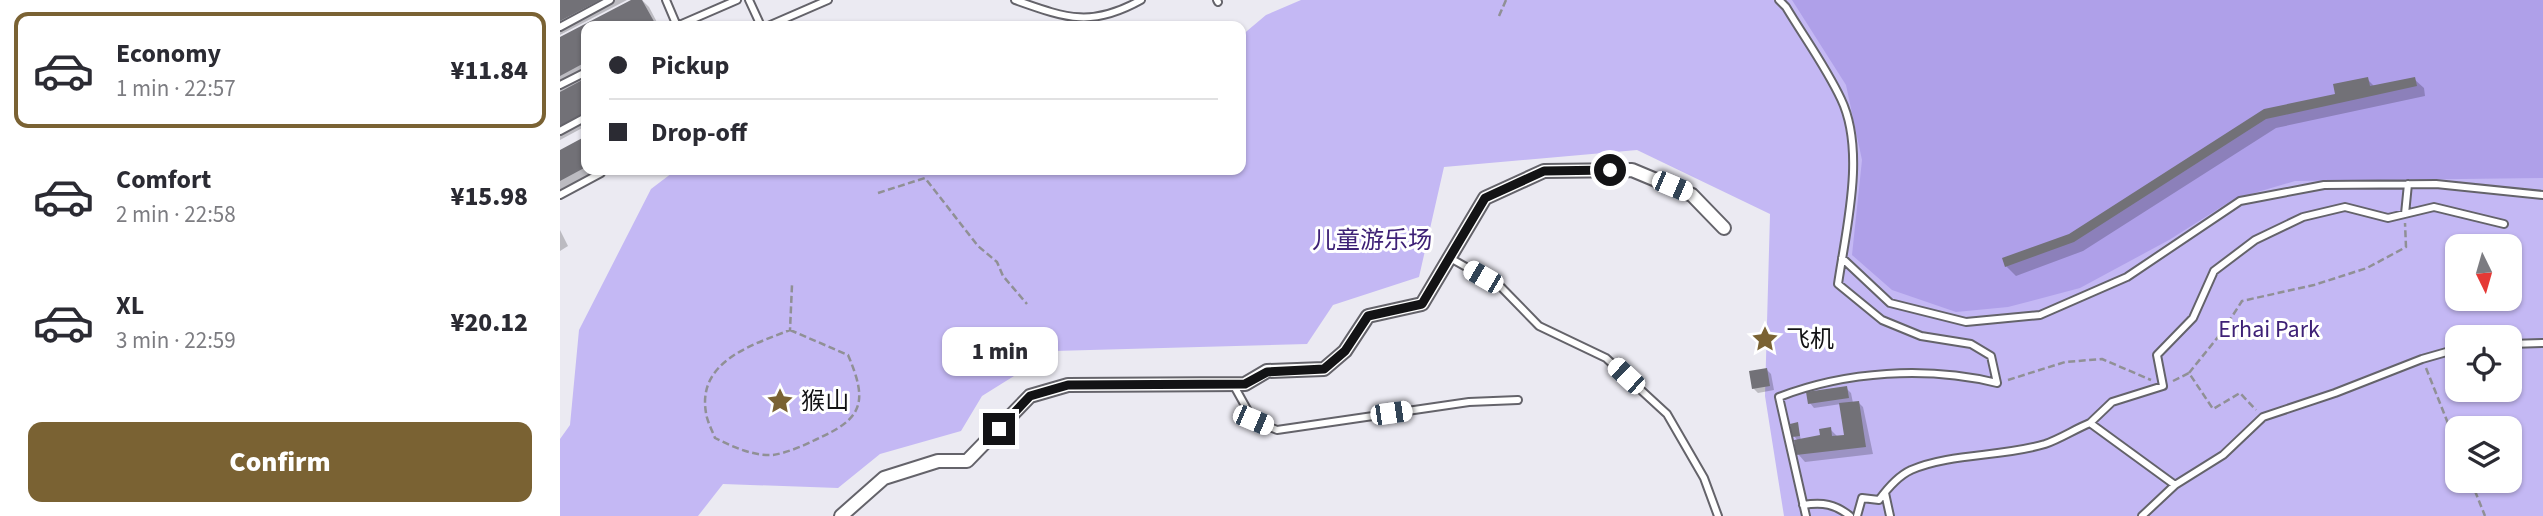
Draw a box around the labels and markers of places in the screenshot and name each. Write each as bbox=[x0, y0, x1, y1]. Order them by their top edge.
place label: 飞机 bbox=[1786, 322, 1834, 357]
place icon: 飞机 bbox=[1750, 324, 1780, 354]
place label: 猴山 bbox=[801, 384, 849, 419]
place icon: 猴山 bbox=[765, 386, 795, 416]

